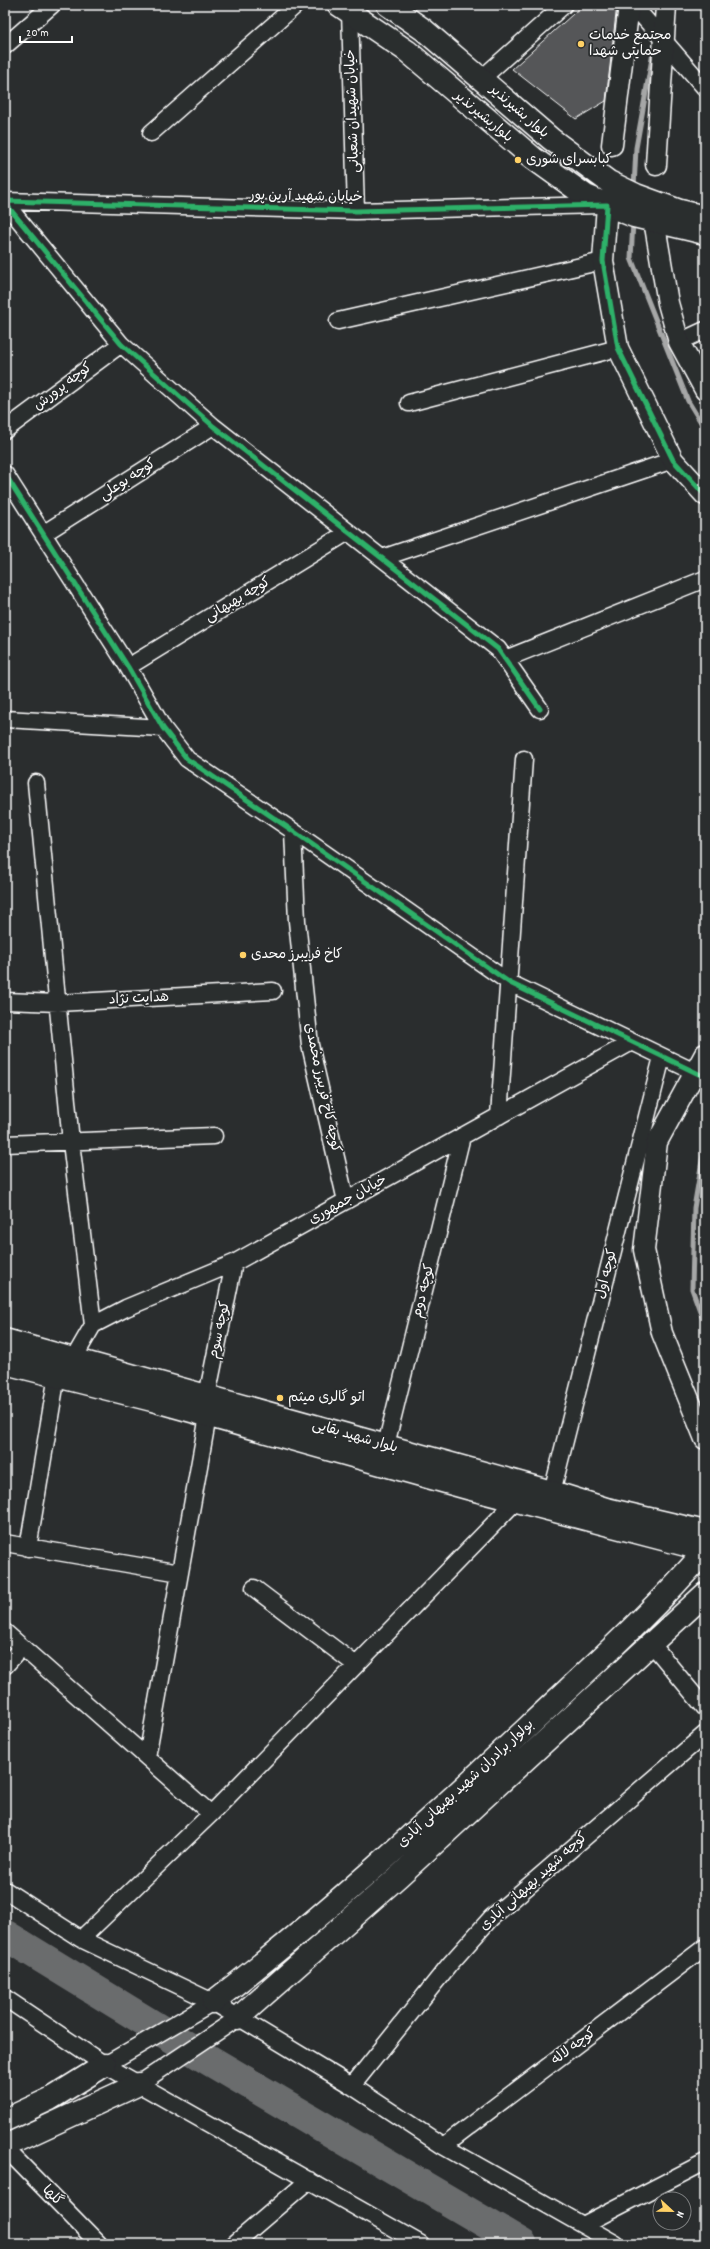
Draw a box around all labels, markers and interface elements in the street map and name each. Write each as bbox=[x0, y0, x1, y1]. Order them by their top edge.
scale bar bbox=[20, 18, 72, 44]
text: 20 m bbox=[26, 25, 49, 42]
place label: مجتمع خدمات حمایتی شهدا bbox=[589, 26, 672, 62]
marker: مجتمع خدمات حمایتی شهدا bbox=[576, 39, 586, 49]
street label: خیابان شهیدان شعبانی bbox=[341, 49, 365, 173]
street label: بلوار بشیرنذیر bbox=[484, 80, 553, 143]
street label: بلواربشیرنذیر bbox=[448, 86, 517, 148]
place label: کبابسرای شوری bbox=[526, 150, 612, 170]
marker: کبابسرای شوری bbox=[513, 155, 523, 165]
street label: خیابان شهید آرین پور bbox=[248, 186, 363, 208]
street label: کوچه پرورش bbox=[29, 358, 97, 416]
street label: کوچه بوعلی bbox=[96, 454, 160, 506]
street label: کوچه بهبهانی bbox=[201, 572, 275, 628]
place label: کاخ فریبرز محدی bbox=[251, 945, 343, 965]
marker: کاخ فریبرز محدی bbox=[238, 950, 248, 960]
street label: هدایت نژاد bbox=[108, 987, 170, 1011]
street label: کوچه کاخ فریبرز مخمدی bbox=[298, 1021, 346, 1155]
street label: خیابان جمهوری bbox=[305, 1170, 391, 1230]
street label: کوچه اول bbox=[591, 1247, 623, 1301]
street label: کوچه دوم bbox=[408, 1262, 440, 1320]
street label: کوچه سوم bbox=[204, 1299, 236, 1361]
place label: اتو گالری میثم bbox=[288, 1388, 365, 1408]
marker: اتو گالری میثم bbox=[275, 1393, 285, 1403]
street label: بلوار شهید بقایی bbox=[310, 1415, 400, 1459]
street label: بولوار برادران شهید بهبهانی آبادی bbox=[393, 1715, 539, 1853]
street label: کوچه شهید بهبهانی آبادی bbox=[476, 1828, 592, 1936]
street label: کوچه لاله bbox=[547, 2024, 601, 2070]
street label: گلها bbox=[37, 2181, 67, 2211]
north arrow bbox=[652, 2191, 692, 2231]
text: N bbox=[671, 2208, 688, 2220]

